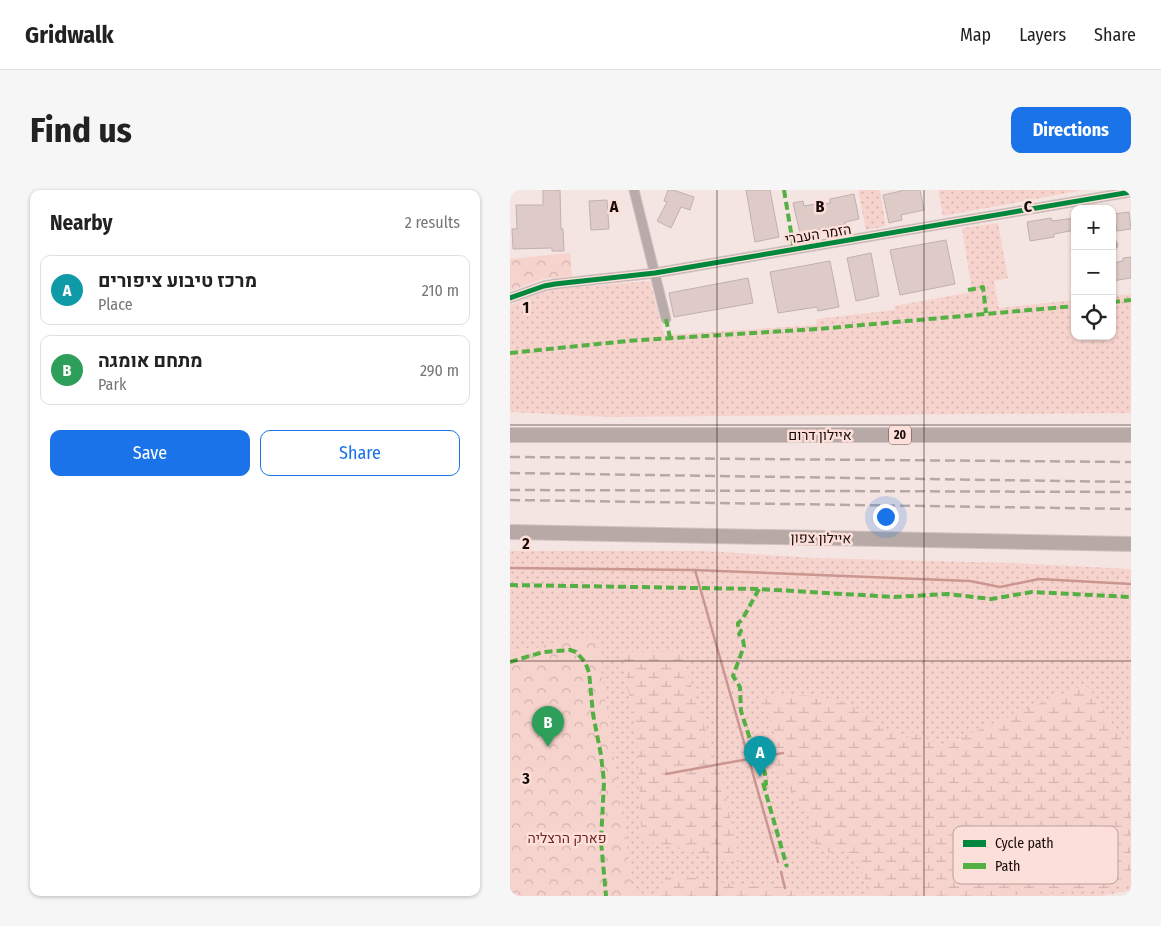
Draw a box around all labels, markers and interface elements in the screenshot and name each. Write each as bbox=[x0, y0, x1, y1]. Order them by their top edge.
text: Gridwalk bbox=[25, 21, 114, 49]
text: Map bbox=[960, 24, 991, 46]
text: Layers bbox=[1019, 24, 1066, 46]
text: Share bbox=[1094, 24, 1136, 46]
button: Directions bbox=[1011, 107, 1131, 153]
text: Find us bbox=[30, 109, 132, 151]
text: A bbox=[609, 197, 619, 216]
text: B bbox=[816, 197, 825, 216]
text: C bbox=[1024, 197, 1033, 216]
map controls bbox=[1071, 205, 1116, 340]
button: + bbox=[1071, 205, 1116, 250]
text: Nearby bbox=[50, 210, 112, 236]
text: 2 results bbox=[405, 213, 460, 232]
street label: הזמר העברי bbox=[784, 221, 853, 248]
button: − bbox=[1071, 250, 1116, 295]
text: מרכז טיבוע ציפורים bbox=[98, 269, 257, 292]
text: A bbox=[63, 281, 71, 300]
text: 210 m bbox=[422, 281, 459, 300]
text: Place bbox=[98, 295, 133, 314]
button: locate bbox=[1071, 295, 1116, 340]
text: 1 bbox=[523, 298, 529, 317]
text: מתחם אומגה bbox=[98, 349, 203, 372]
text: B bbox=[63, 361, 71, 380]
text: 290 m bbox=[420, 361, 459, 380]
text: Park bbox=[98, 375, 126, 394]
road number: 20 bbox=[889, 426, 911, 444]
street label: איילון דרום bbox=[788, 427, 852, 444]
button: Save bbox=[50, 430, 250, 476]
button: Share bbox=[260, 430, 460, 476]
your location bbox=[873, 504, 899, 530]
street label: איילון צפון bbox=[791, 529, 851, 548]
text: 2 bbox=[521, 534, 530, 553]
pin: B bbox=[532, 706, 564, 747]
pin: A bbox=[744, 736, 776, 777]
text: 3 bbox=[521, 769, 530, 788]
legend bbox=[953, 826, 1118, 884]
park label: פארק הרצליה bbox=[527, 830, 607, 847]
text: Cycle path bbox=[995, 835, 1054, 852]
text: Path bbox=[995, 858, 1020, 875]

